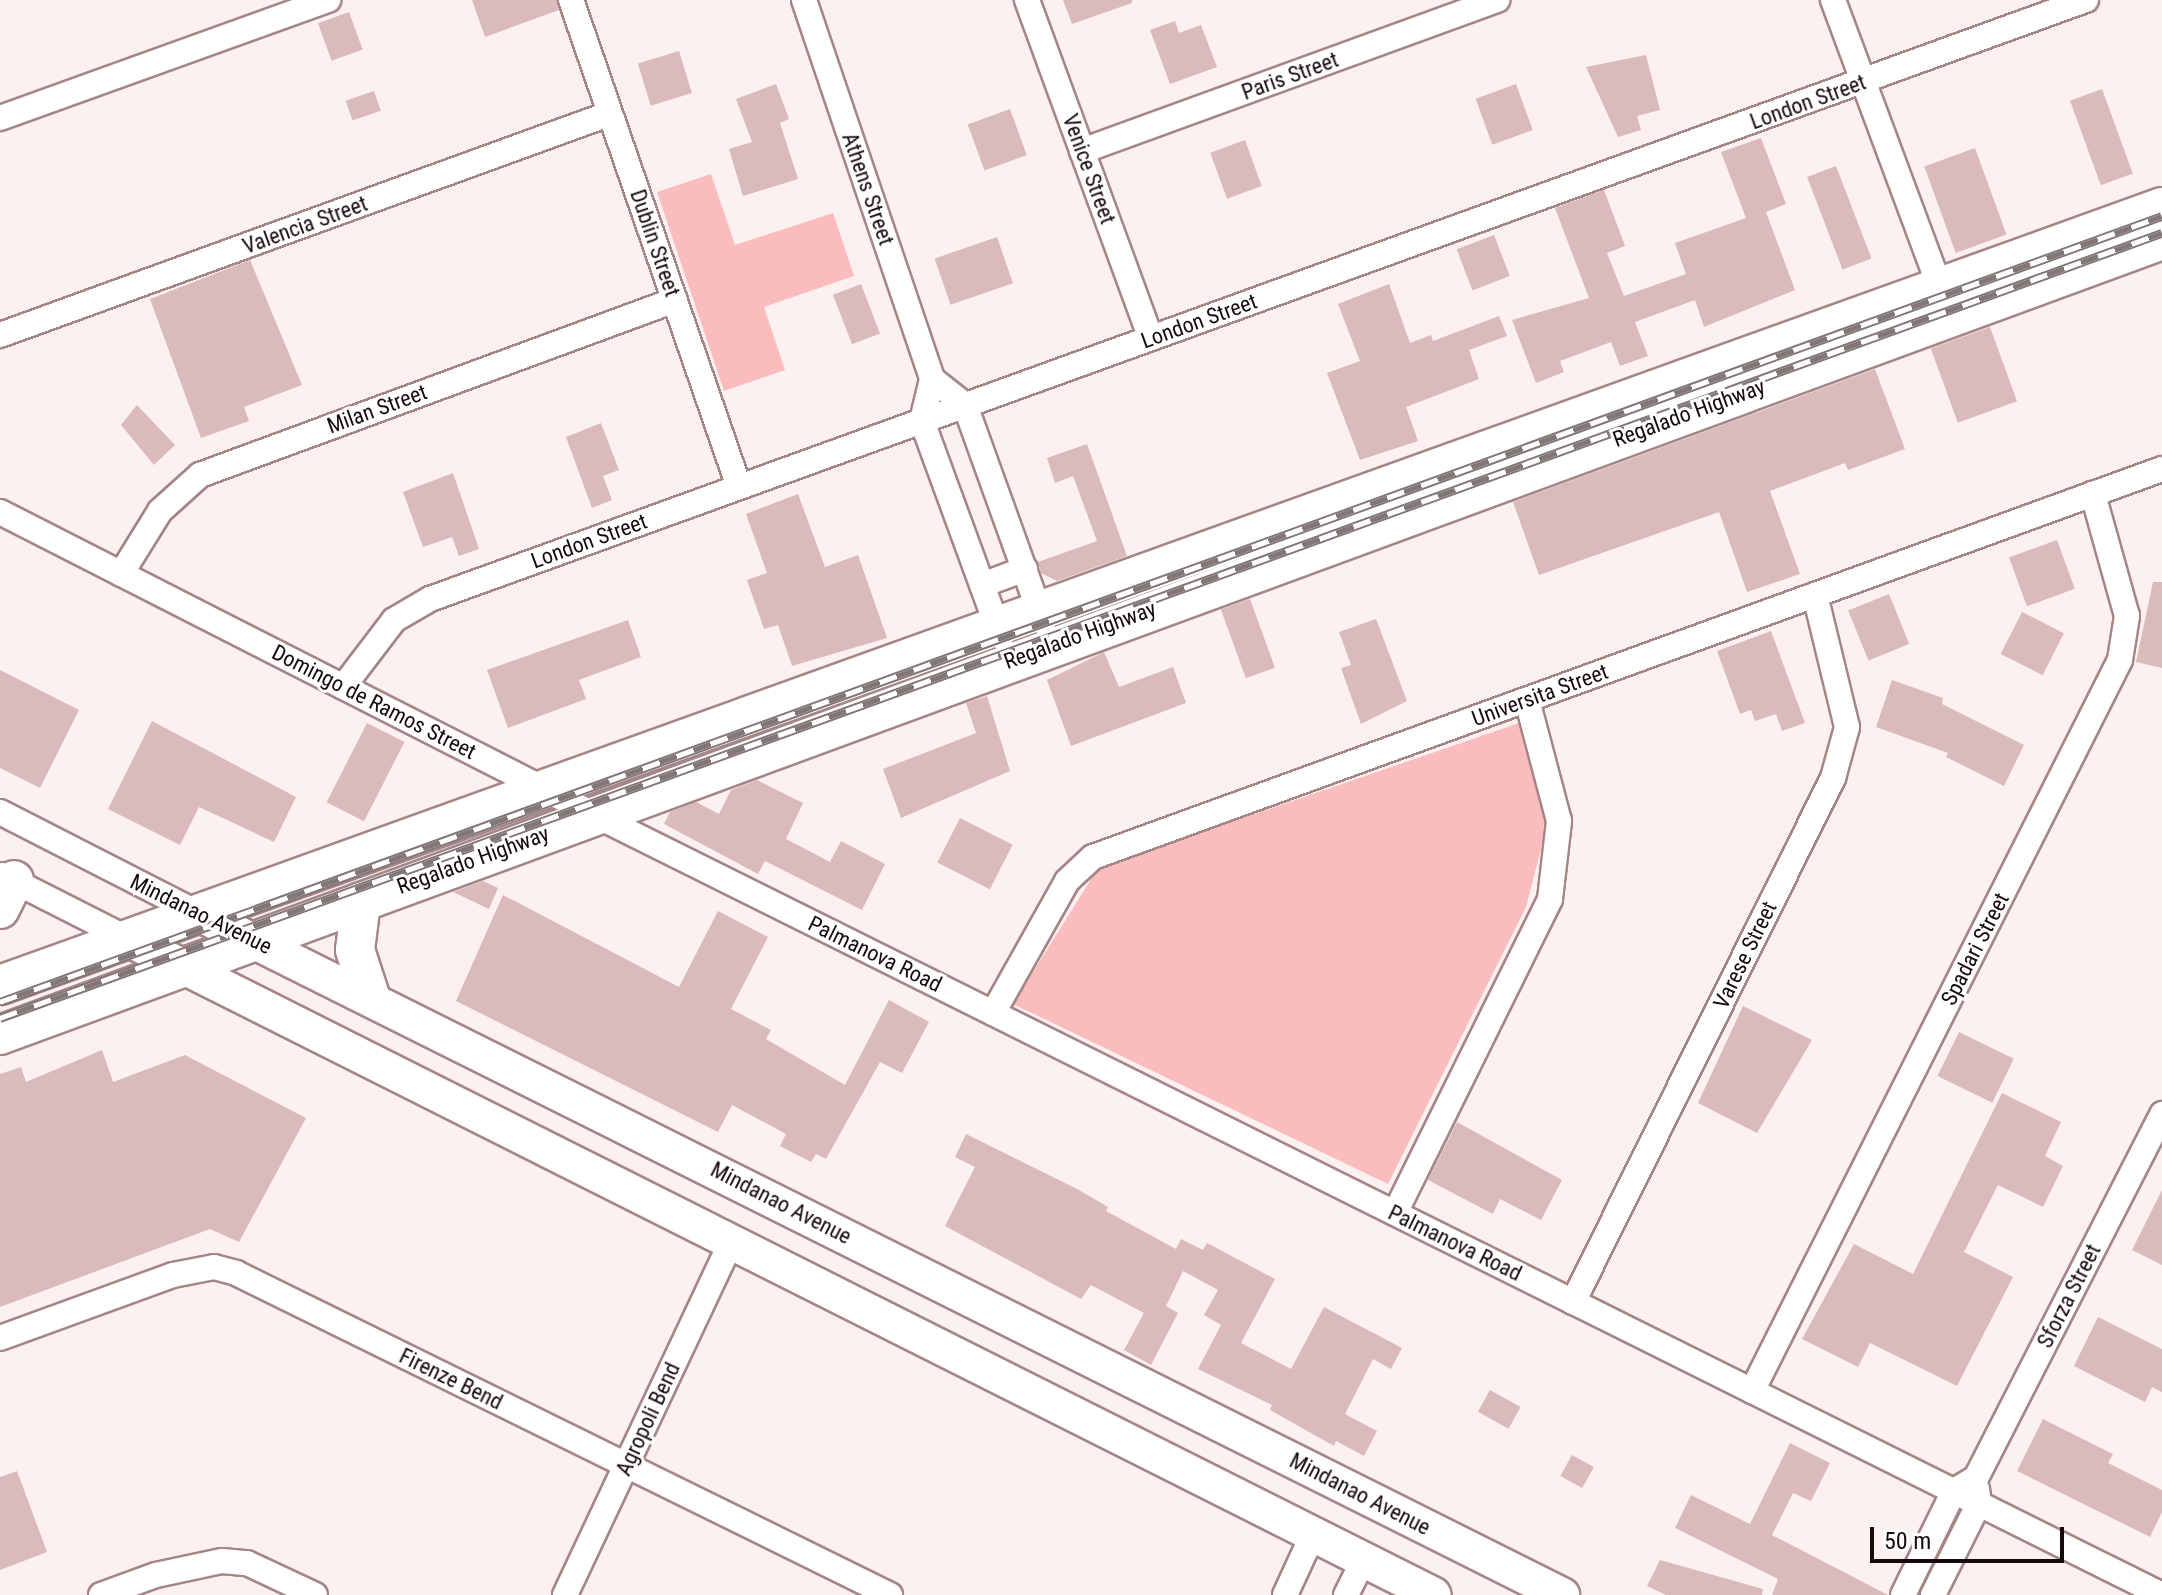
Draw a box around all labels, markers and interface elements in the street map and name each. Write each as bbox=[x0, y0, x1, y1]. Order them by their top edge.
street label: Paris Street bbox=[1238, 46, 1342, 106]
street label: London Street bbox=[1746, 69, 1870, 135]
street label: Venice Street bbox=[1057, 110, 1121, 228]
street label: Athens Street bbox=[836, 129, 900, 249]
street label: Dublin Street bbox=[624, 186, 686, 300]
street label: Valencia Street bbox=[239, 190, 371, 260]
street label: London Street bbox=[1137, 288, 1261, 354]
street label: Regalado Highway bbox=[1609, 373, 1769, 453]
street label: Milan Street bbox=[323, 379, 431, 439]
street label: London Street bbox=[527, 508, 651, 574]
street label: Regalado Highway bbox=[1000, 595, 1160, 675]
street label: Domingo de Ramos Street bbox=[268, 639, 480, 765]
street label: Universita Street bbox=[1468, 658, 1612, 732]
street label: Regalado Highway bbox=[393, 820, 553, 900]
street label: Mindanao Avenue bbox=[126, 868, 276, 960]
street label: Spadari Street bbox=[1935, 888, 2015, 1010]
street label: Varese Street bbox=[1708, 897, 1782, 1013]
street label: Palmanova Road bbox=[804, 910, 946, 998]
street label: Mindanao Avenue bbox=[706, 1156, 856, 1250]
street label: Palmanova Road bbox=[1384, 1199, 1526, 1287]
street label: Sforza Street bbox=[2032, 1240, 2106, 1352]
street label: Firenze Bend bbox=[395, 1343, 507, 1415]
street label: Agropoli Bend bbox=[610, 1358, 686, 1480]
street label: Mindanao Avenue bbox=[1285, 1447, 1435, 1541]
scale bar bbox=[1874, 1511, 2068, 1561]
text: 50 m bbox=[1884, 1527, 1931, 1555]

